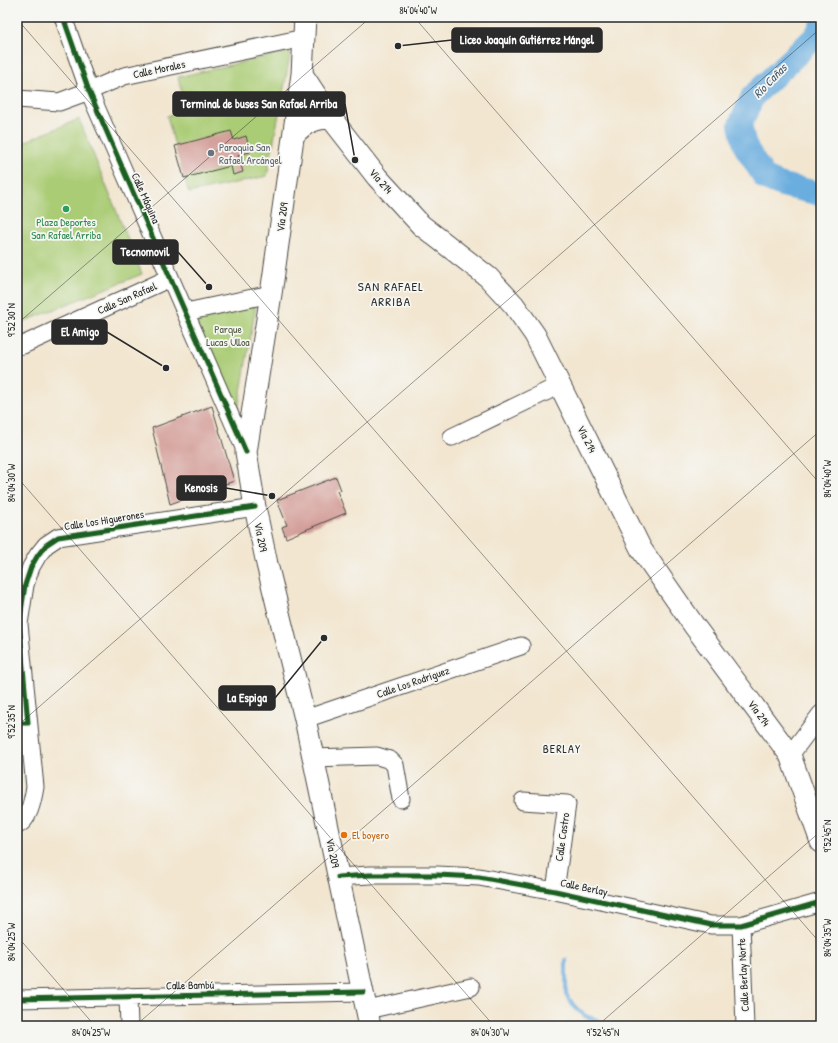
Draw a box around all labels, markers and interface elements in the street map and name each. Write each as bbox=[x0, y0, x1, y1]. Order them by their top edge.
text: 84°04'40"W bbox=[399, 4, 438, 17]
callout: Liceo Joaquín Gutiérrez Mángel bbox=[452, 28, 602, 52]
text: Liceo Joaquín Gutiérrez Mángel bbox=[460, 31, 595, 49]
street label: Calle Morales bbox=[132, 57, 186, 81]
water label: Río Cañas bbox=[749, 59, 791, 102]
callout: Terminal de buses San Rafael Arriba bbox=[173, 92, 345, 116]
text: Terminal de buses San Rafael Arriba bbox=[180, 95, 337, 112]
place label: Paroquia San Rafael Arcángel bbox=[219, 140, 282, 167]
marker: Paroquia San Rafael Arcángel bbox=[206, 148, 216, 158]
street label: Vía 214 bbox=[366, 166, 396, 196]
street label: Calle Máquina bbox=[129, 170, 164, 226]
street label: Vía 209 bbox=[273, 201, 291, 233]
marker: Plaza Deportes San Rafael Arriba bbox=[61, 204, 71, 214]
place label: Plaza Deportes San Rafael Arriba bbox=[31, 215, 101, 242]
callout: Tecnomovil bbox=[113, 240, 178, 264]
text: Tecnomovil bbox=[120, 243, 170, 260]
district label: SAN RAFAEL ARRIBA bbox=[358, 277, 424, 310]
street label: Calle San Rafael bbox=[95, 279, 159, 317]
text: 9°52'30"N bbox=[5, 303, 18, 337]
callout: El Amigo bbox=[52, 320, 107, 344]
park label: Parque Lucas Ulloa bbox=[206, 322, 250, 349]
text: El Amigo bbox=[61, 323, 99, 341]
street label: Vía 214 bbox=[574, 423, 600, 455]
text: 84°04'40"W bbox=[821, 459, 834, 498]
text: 84°04'30"W bbox=[5, 463, 18, 502]
callout: Kenosis bbox=[177, 476, 226, 500]
text: Kenosis bbox=[184, 479, 218, 496]
street label: Calle Los Higuerones bbox=[63, 507, 145, 533]
street label: Vía 209 bbox=[251, 521, 271, 553]
street label: Calle Los Rodriguez bbox=[375, 663, 452, 701]
callout: La Espiga bbox=[219, 686, 275, 710]
text: La Espiga bbox=[227, 689, 267, 707]
street label: Vía 214 bbox=[745, 697, 773, 729]
text: 9°52'35"N bbox=[5, 705, 18, 739]
district label: BERLAY bbox=[543, 740, 581, 757]
street label: Calle Castro bbox=[552, 811, 572, 862]
text: 9°52'45"N bbox=[821, 820, 834, 852]
place label: El boyero bbox=[352, 828, 390, 842]
marker: El boyero bbox=[339, 830, 349, 840]
street label: Vía 209 bbox=[323, 837, 343, 869]
street label: Calle Berlay bbox=[559, 875, 609, 899]
text: 84°04'35"W bbox=[821, 918, 834, 957]
text: 84°04'25"W bbox=[5, 922, 18, 961]
street label: Calle Berlay Norte bbox=[734, 937, 752, 1012]
street label: Calle Bambú bbox=[166, 978, 215, 992]
text: 84°04'25"W bbox=[72, 1026, 111, 1039]
text: 84°04'30"W bbox=[471, 1026, 510, 1039]
text: 9°52'45"N bbox=[587, 1026, 619, 1039]

